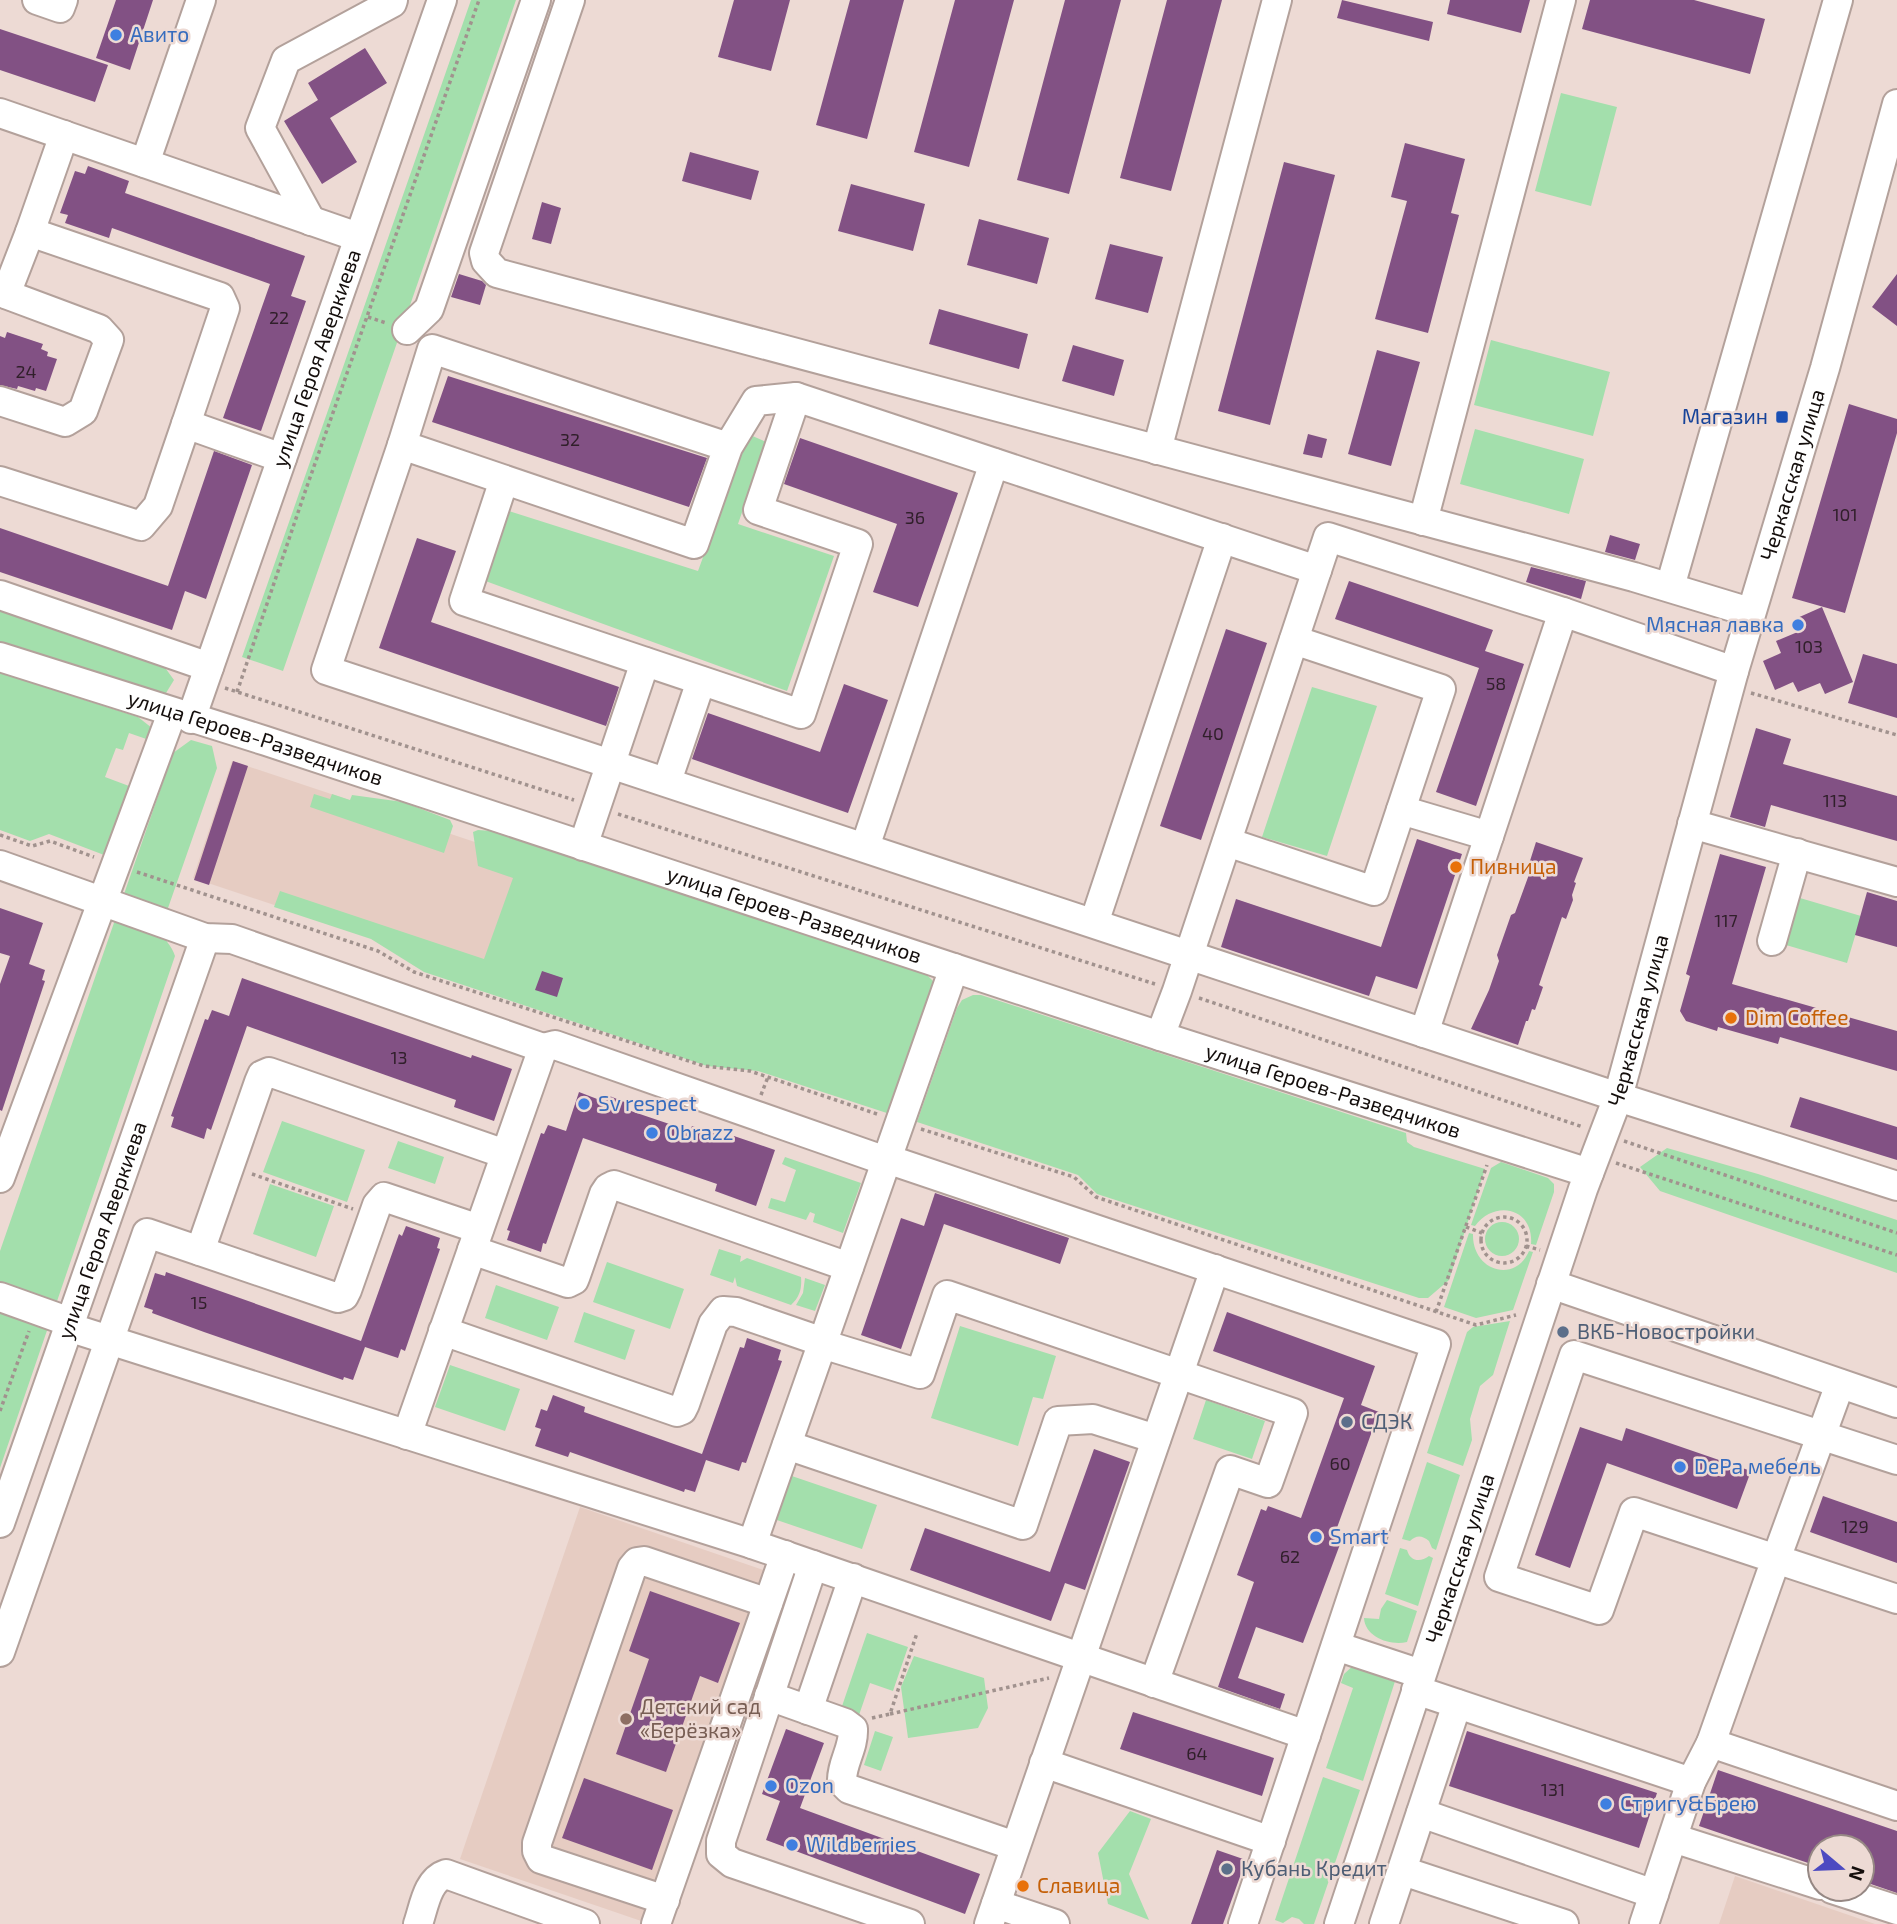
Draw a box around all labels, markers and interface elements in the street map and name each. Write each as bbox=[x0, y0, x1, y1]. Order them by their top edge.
place label: Авито bbox=[130, 21, 189, 46]
marker: Авито bbox=[108, 27, 124, 43]
street label: улица Героя Аверкиева bbox=[266, 246, 365, 470]
house number: 22 bbox=[269, 306, 289, 328]
house number: 24 bbox=[15, 360, 37, 382]
street label: Черкасская улица bbox=[1754, 386, 1829, 563]
place label: Магазин bbox=[1682, 403, 1768, 428]
marker: Магазин bbox=[1774, 409, 1790, 425]
house number: 32 bbox=[560, 428, 580, 450]
house number: 101 bbox=[1832, 503, 1858, 525]
house number: 36 bbox=[905, 506, 925, 528]
place label: Мясная лавка bbox=[1646, 611, 1784, 636]
marker: Мясная лавка bbox=[1790, 617, 1806, 633]
house number: 103 bbox=[1795, 635, 1823, 657]
house number: 58 bbox=[1486, 672, 1506, 694]
street label: улица Героев-Разведчиков bbox=[125, 684, 387, 790]
house number: 40 bbox=[1202, 722, 1224, 744]
house number: 113 bbox=[1823, 789, 1847, 811]
place label: Пивница bbox=[1470, 853, 1557, 878]
marker: Пивница bbox=[1448, 859, 1464, 875]
street label: улица Героев-Разведчиков bbox=[664, 860, 925, 967]
house number: 117 bbox=[1714, 909, 1738, 931]
street label: Черкасская улица bbox=[1601, 931, 1673, 1110]
place label: Dim Coffee bbox=[1745, 1004, 1848, 1029]
marker: Dim Coffee bbox=[1723, 1010, 1739, 1026]
street label: улица Героев-Разведчиков bbox=[1202, 1037, 1464, 1142]
house number: 13 bbox=[390, 1046, 408, 1068]
place label: Sv respect bbox=[598, 1090, 697, 1115]
marker: Sv respect bbox=[576, 1096, 592, 1112]
street label: улица Героя Аверкиева bbox=[51, 1118, 151, 1343]
place label: Obrazz bbox=[666, 1119, 733, 1144]
marker: Obrazz bbox=[644, 1125, 660, 1141]
house number: 15 bbox=[191, 1291, 207, 1313]
place label: ВКБ-Новостройки bbox=[1577, 1318, 1755, 1343]
marker: ВКБ-Новостройки bbox=[1555, 1324, 1571, 1340]
place label: СДЭК bbox=[1361, 1408, 1412, 1433]
marker: СДЭК bbox=[1339, 1414, 1355, 1430]
house number: 60 bbox=[1329, 1452, 1351, 1474]
place label: DePa мебель bbox=[1694, 1453, 1821, 1478]
marker: DePa мебель bbox=[1672, 1459, 1688, 1475]
street label: Черкасская улица bbox=[1419, 1470, 1499, 1646]
house number: 129 bbox=[1841, 1515, 1869, 1537]
place label: Smart bbox=[1330, 1523, 1388, 1548]
marker: Smart bbox=[1308, 1529, 1324, 1545]
house number: 62 bbox=[1280, 1545, 1300, 1567]
place label: Детский сад «Берёзка» bbox=[640, 1693, 761, 1742]
marker: Детский сад «Берёзка» bbox=[618, 1711, 634, 1727]
house number: 64 bbox=[1186, 1742, 1208, 1764]
place label: Ozon bbox=[785, 1772, 834, 1797]
marker: Ozon bbox=[763, 1778, 779, 1794]
house number: 131 bbox=[1541, 1778, 1565, 1800]
place label: Стригу&Брею bbox=[1620, 1790, 1757, 1816]
marker: Стригу&Брею bbox=[1598, 1796, 1614, 1812]
place label: Wildberries bbox=[806, 1831, 917, 1856]
north arrow bbox=[1806, 1833, 1876, 1903]
marker: Wildberries bbox=[784, 1837, 800, 1853]
place label: Кубань Кредит bbox=[1241, 1855, 1387, 1881]
marker: Кубань Кредит bbox=[1219, 1861, 1235, 1877]
text: N bbox=[1844, 1863, 1871, 1884]
place label: Славица bbox=[1037, 1872, 1120, 1897]
marker: Славица bbox=[1015, 1878, 1031, 1894]

